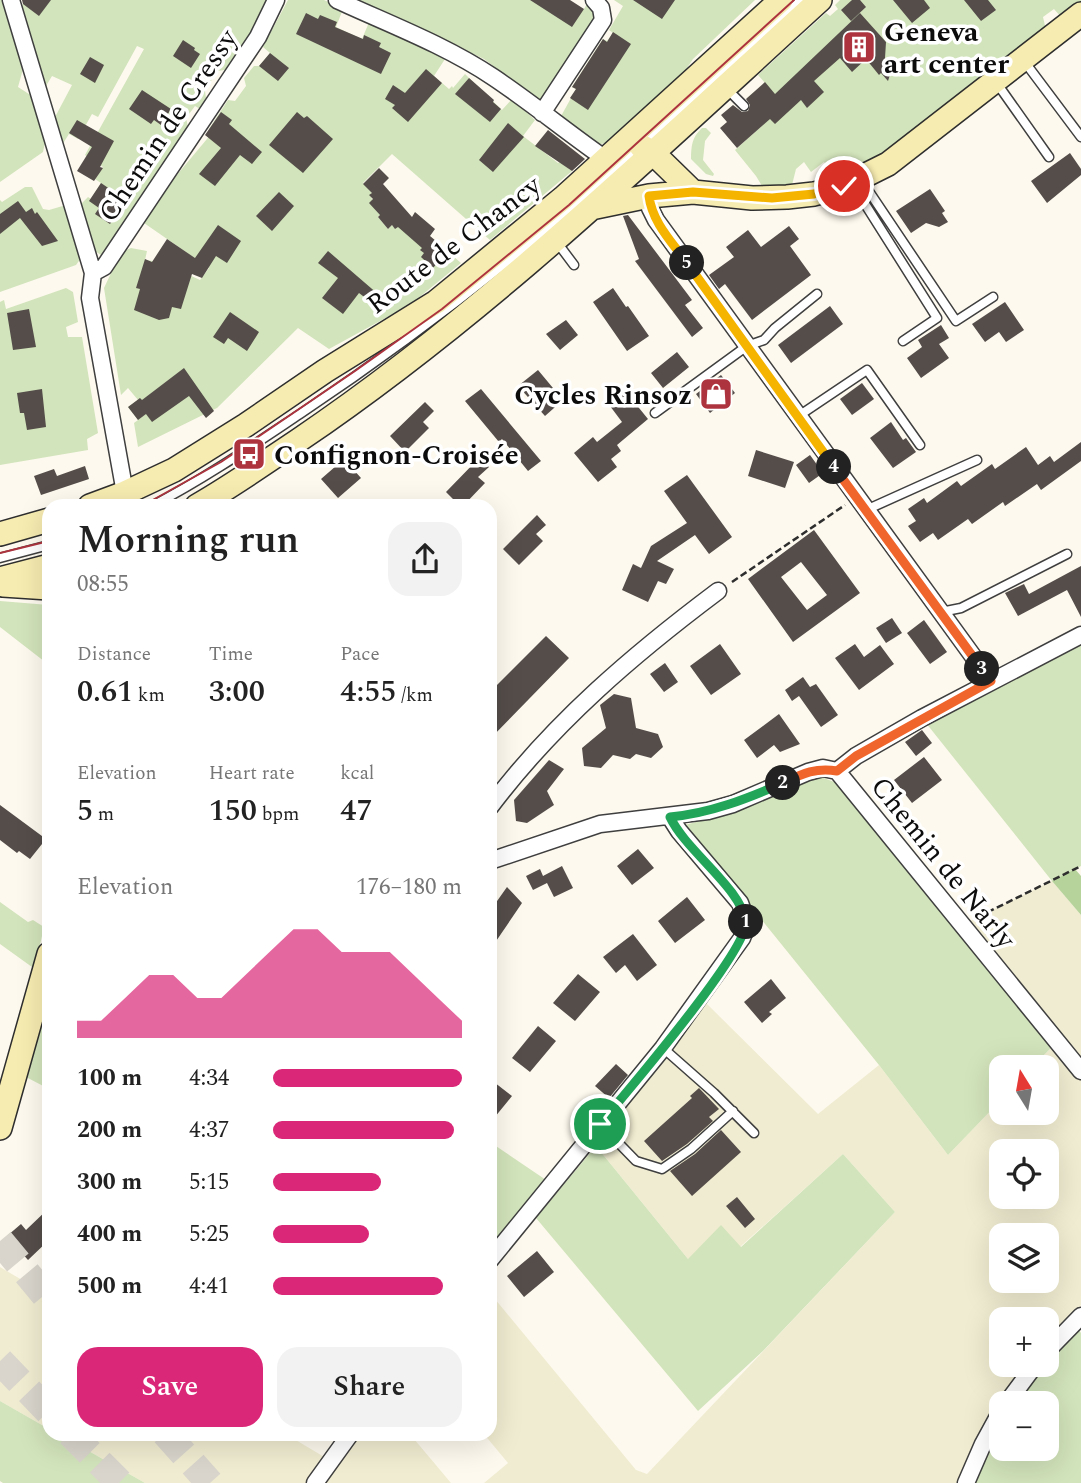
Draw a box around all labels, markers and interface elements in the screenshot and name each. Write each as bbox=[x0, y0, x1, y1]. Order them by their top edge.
place label: Geneva art center bbox=[884, 11, 1009, 86]
street label: Chemin de Cressy bbox=[88, 19, 250, 231]
building icon: Geneva art center bbox=[840, 28, 878, 66]
pin bbox=[814, 156, 874, 216]
street label: Route de Chancy bbox=[357, 164, 552, 325]
icon: check bbox=[825, 167, 863, 205]
pin: 5 bbox=[670, 246, 704, 280]
text: 5 bbox=[681, 248, 692, 277]
place label: Cycles Rinsoz bbox=[514, 374, 692, 417]
shop icon: Cycles Rinsoz bbox=[697, 375, 735, 413]
place label: Confignon-Croisée bbox=[274, 434, 519, 477]
bus stop icon: Confignon-Croisée bbox=[230, 435, 268, 473]
pin: 4 bbox=[816, 449, 852, 484]
text: 4 bbox=[828, 452, 839, 481]
text: Morning run bbox=[77, 512, 299, 570]
button: share bbox=[388, 522, 462, 596]
text: 08:55 bbox=[77, 567, 129, 602]
text: Distance bbox=[77, 640, 151, 669]
text: Time bbox=[209, 640, 253, 669]
text: Pace bbox=[340, 640, 380, 669]
pin: 3 bbox=[964, 652, 1000, 686]
text: 3 bbox=[976, 654, 987, 683]
text: 0.61 bbox=[77, 669, 133, 715]
text: 3:00 bbox=[209, 669, 265, 715]
text: 4:55 bbox=[340, 669, 396, 715]
text: km bbox=[133, 681, 165, 710]
text: /km bbox=[396, 681, 433, 710]
text: Elevation bbox=[77, 759, 157, 788]
text: Heart rate bbox=[209, 759, 295, 788]
text: kcal bbox=[340, 759, 374, 788]
pin: 2 bbox=[766, 766, 800, 800]
street label: Chemin de Narly bbox=[860, 767, 1027, 960]
text: 2 bbox=[777, 768, 788, 797]
text: 5 bbox=[77, 788, 93, 834]
text: 150 bbox=[209, 788, 257, 834]
text: 47 bbox=[340, 788, 373, 834]
text: m bbox=[93, 800, 114, 829]
text: bpm bbox=[257, 800, 299, 829]
text: Elevation bbox=[77, 870, 173, 905]
text: 176–180 m bbox=[356, 870, 462, 905]
pin: 1 bbox=[728, 904, 764, 940]
text: 1 bbox=[740, 907, 751, 936]
north arrow bbox=[989, 1055, 1059, 1125]
map controls bbox=[989, 1055, 1059, 1461]
text: 100 m bbox=[77, 1061, 142, 1096]
text: 4:34 bbox=[189, 1061, 229, 1096]
pin bbox=[570, 1094, 630, 1154]
icon: arrive bbox=[581, 1105, 619, 1143]
text: 200 m bbox=[77, 1113, 142, 1148]
text: 4:37 bbox=[189, 1113, 229, 1148]
button: locate bbox=[989, 1139, 1059, 1209]
text: 300 m bbox=[77, 1165, 142, 1200]
text: 5:15 bbox=[189, 1165, 229, 1200]
text: 400 m bbox=[77, 1217, 142, 1252]
text: 5:25 bbox=[189, 1217, 229, 1252]
button: layers bbox=[989, 1223, 1059, 1293]
text: 500 m bbox=[77, 1269, 142, 1304]
text: 4:41 bbox=[189, 1269, 229, 1304]
button: + bbox=[989, 1307, 1059, 1377]
button: Save bbox=[77, 1347, 263, 1427]
button: Share bbox=[277, 1347, 462, 1427]
button: − bbox=[989, 1391, 1059, 1461]

